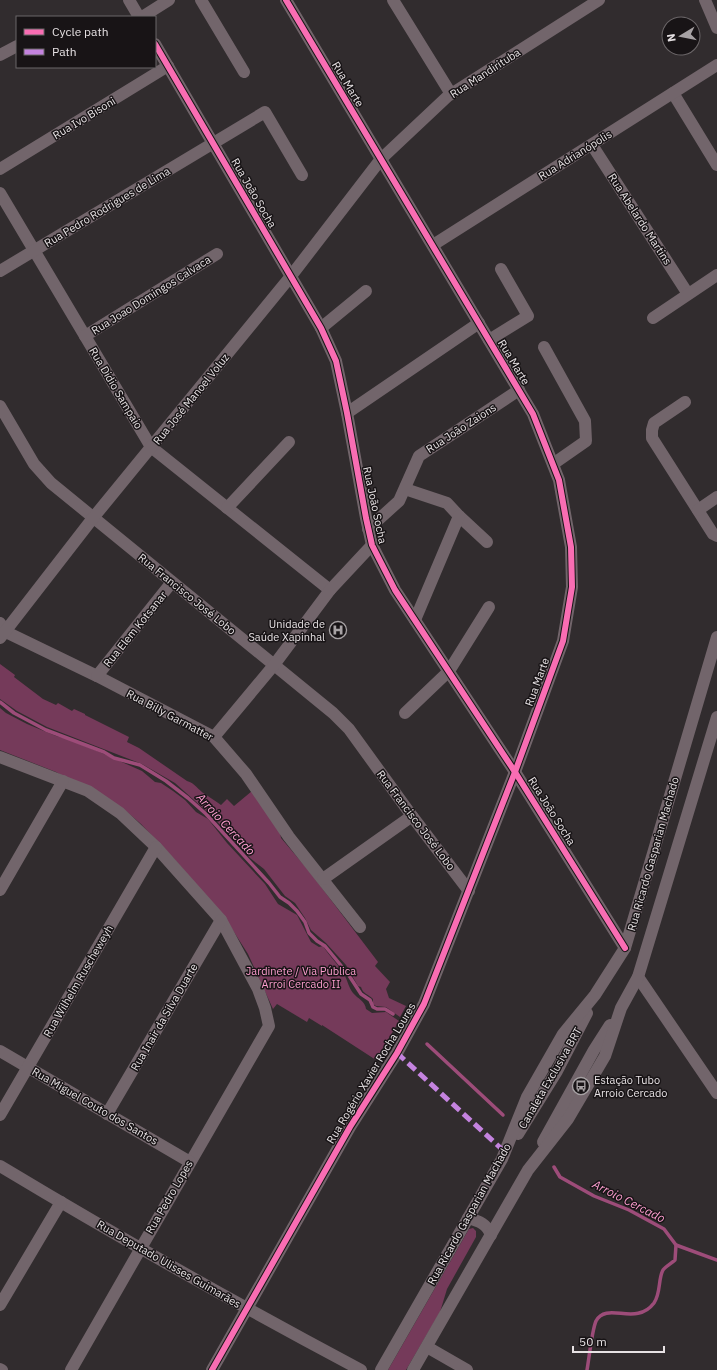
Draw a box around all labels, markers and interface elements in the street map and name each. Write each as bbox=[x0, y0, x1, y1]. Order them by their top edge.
legend bbox=[16, 16, 156, 68]
north arrow bbox=[661, 16, 701, 56]
text: Cycle path bbox=[52, 24, 109, 39]
text: N bbox=[664, 33, 679, 43]
text: Path bbox=[52, 44, 77, 59]
street label: Rua Mandirituba bbox=[447, 45, 523, 101]
street label: Rua Marte bbox=[329, 59, 367, 109]
street label: Rua Ivo Bisoni bbox=[50, 94, 118, 142]
street label: Rua Adrianópolis bbox=[536, 127, 614, 183]
street label: Rua João Socha bbox=[228, 156, 280, 231]
street label: Rua Pedro Rodrigues de Lima bbox=[42, 164, 173, 250]
street label: Rua Abelardo Martins bbox=[605, 171, 675, 267]
street label: Rua Joao Domingos Calvaca bbox=[89, 252, 213, 338]
street label: Rua Marte bbox=[495, 337, 533, 387]
street label: Rua Didio Sampaio bbox=[86, 345, 146, 431]
street label: Rua José Manoel Voluz bbox=[150, 351, 232, 447]
street label: Rua João Zaions bbox=[423, 400, 499, 456]
street label: Rua João Socha bbox=[360, 465, 390, 545]
street label: Rua Francisco José Lobo bbox=[135, 550, 239, 638]
street label: Rua Elem Kotsanar bbox=[100, 588, 170, 670]
place label: Unidade de Saúde Xapinhal bbox=[248, 617, 325, 644]
hospital icon: Unidade de Saúde Xapinhal bbox=[328, 620, 348, 640]
street label: Rua Marte bbox=[522, 656, 552, 708]
street label: Rua Billy Garmatter bbox=[124, 686, 216, 744]
street label: Rua Francisco José Lobo bbox=[374, 767, 458, 873]
street label: Rua João Socha bbox=[525, 774, 579, 848]
street label: Rua Ricardo Gasparian Machado bbox=[624, 775, 682, 933]
water label: Arroio Cercado bbox=[193, 789, 259, 858]
street label: Rua Wilhelm Ruscheweyh bbox=[40, 922, 116, 1040]
street label: Rua Inair da Silva Duarte bbox=[127, 961, 201, 1073]
park label: Jardinete / Via Pública Arroi Cercado II bbox=[246, 964, 356, 991]
street label: Rua Rogério Xavier Rocha Loures bbox=[323, 1000, 419, 1146]
street label: Canaleta Exclusiva BRT bbox=[515, 1024, 585, 1131]
street label: Rua Miguel Couto dos Santos bbox=[29, 1064, 161, 1148]
place label: Estação Tubo Arroio Cercado bbox=[594, 1073, 668, 1100]
bus stop icon: Estação Tubo Arroio Cercado bbox=[571, 1076, 591, 1096]
street label: Rua Ricardo Gasparian Machado bbox=[424, 1141, 514, 1287]
street label: Rua Pedro Lopes bbox=[142, 1158, 196, 1236]
water label: Arroio Cercado bbox=[589, 1176, 668, 1226]
street label: Rua Deputado Ulisses Guimarães bbox=[95, 1217, 243, 1311]
scale bar bbox=[573, 1328, 664, 1354]
text: 50 m bbox=[579, 1334, 607, 1349]

